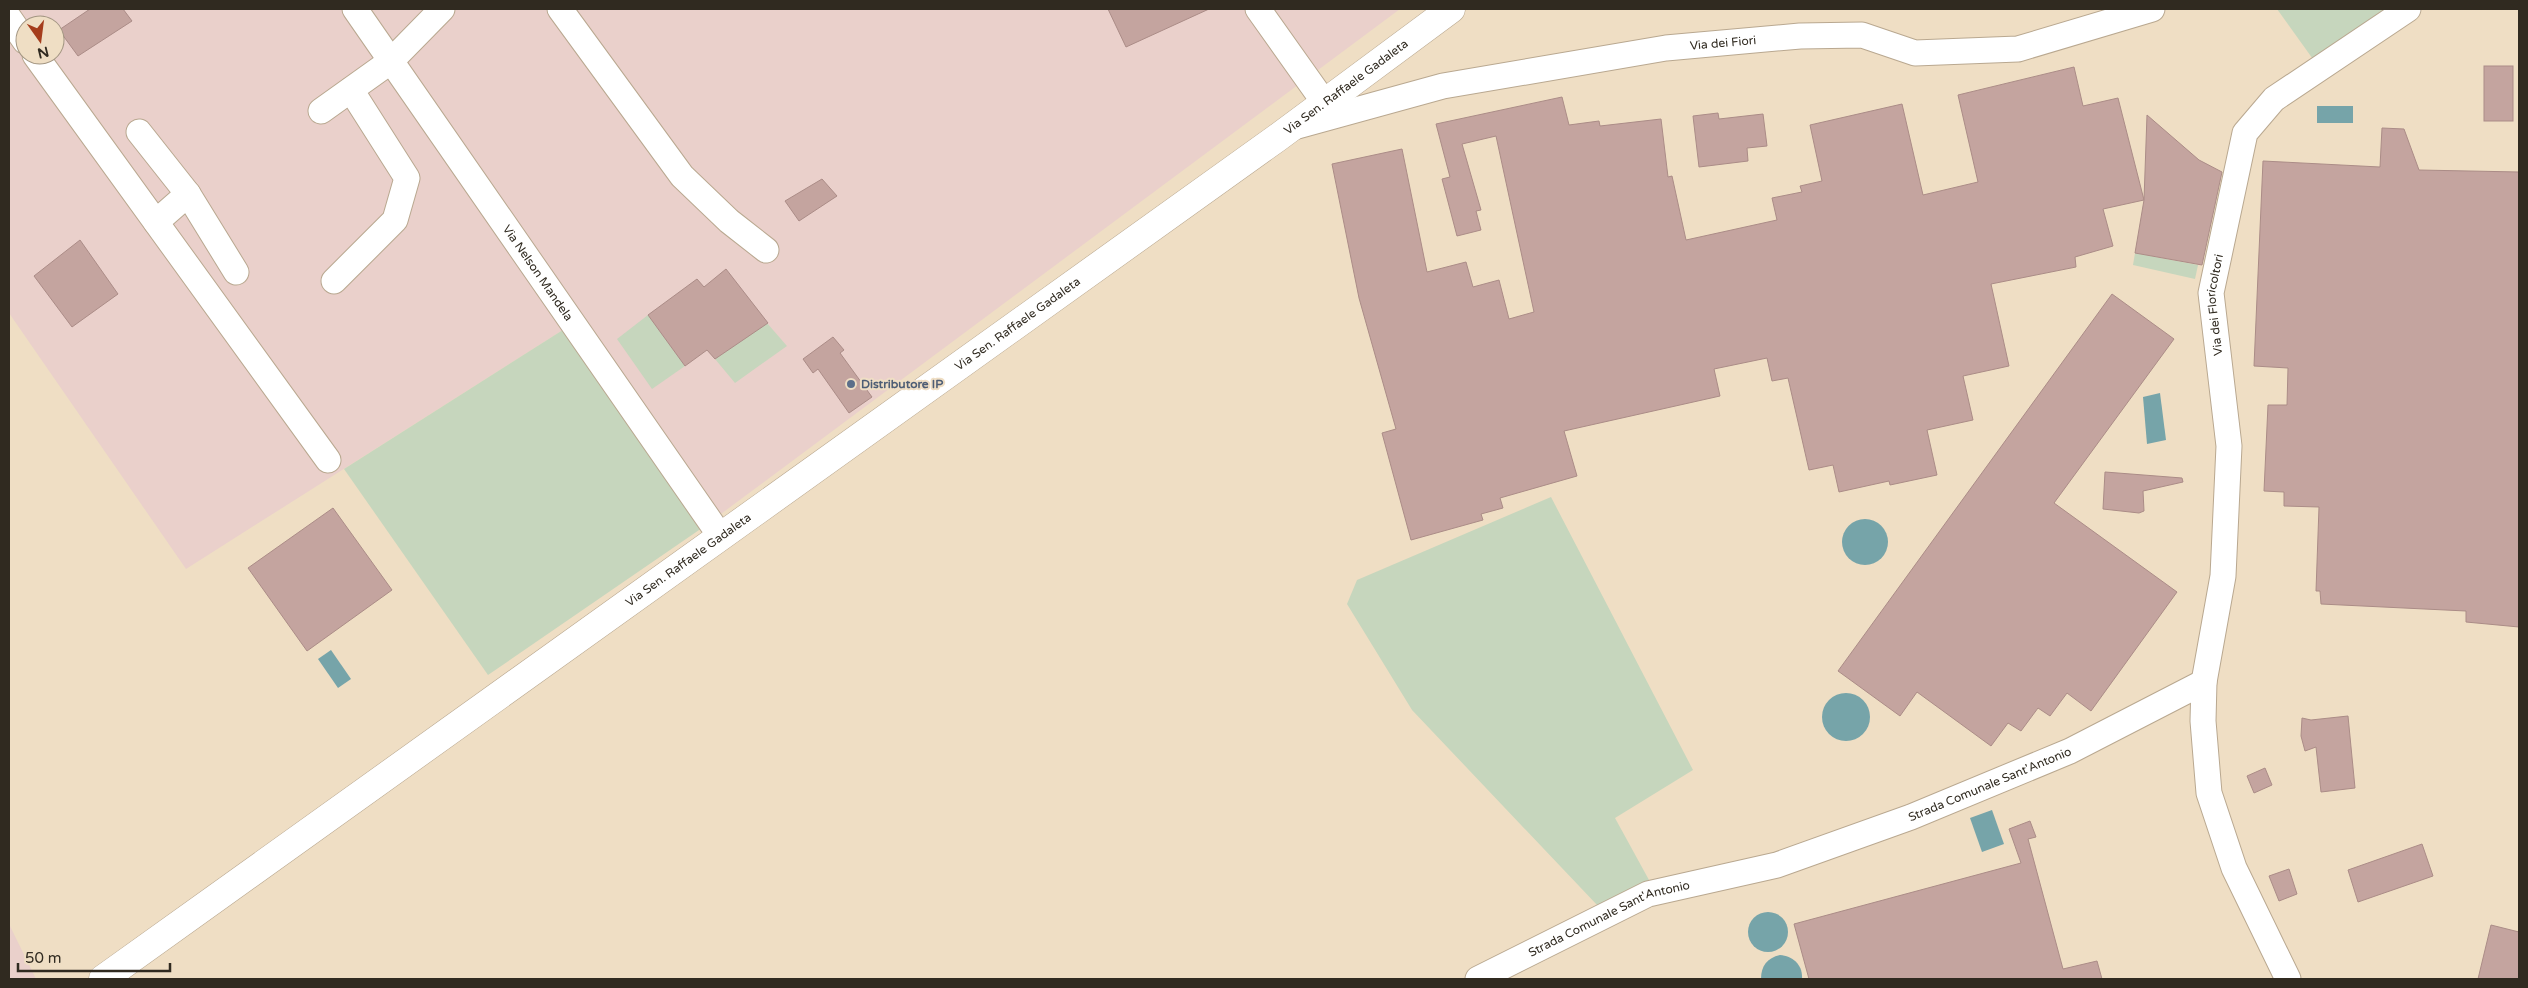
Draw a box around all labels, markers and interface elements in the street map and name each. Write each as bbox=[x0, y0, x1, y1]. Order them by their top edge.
north arrow bbox=[15, 15, 65, 65]
street label: Via dei Fiori bbox=[1689, 33, 1757, 53]
street label: Via Sen. Raffaele Gadaleta bbox=[1281, 36, 1411, 137]
text: N bbox=[36, 43, 51, 62]
street label: Via Nelson Mandela bbox=[500, 222, 576, 324]
street label: Via dei Floricoltori bbox=[2204, 253, 2226, 356]
street label: Via Sen. Raffaele Gadaleta bbox=[952, 274, 1083, 373]
place label: Distributore IP bbox=[861, 377, 943, 391]
marker: Distributore IP bbox=[845, 378, 857, 390]
street label: Via Sen. Raffaele Gadaleta bbox=[623, 510, 754, 609]
street label: Strada Comunale Sant'Antonio bbox=[1906, 744, 2074, 824]
street label: Strada Comunale Sant'Antonio bbox=[1526, 878, 1691, 960]
scale bar bbox=[18, 940, 170, 972]
text: 50 m bbox=[25, 949, 62, 967]

